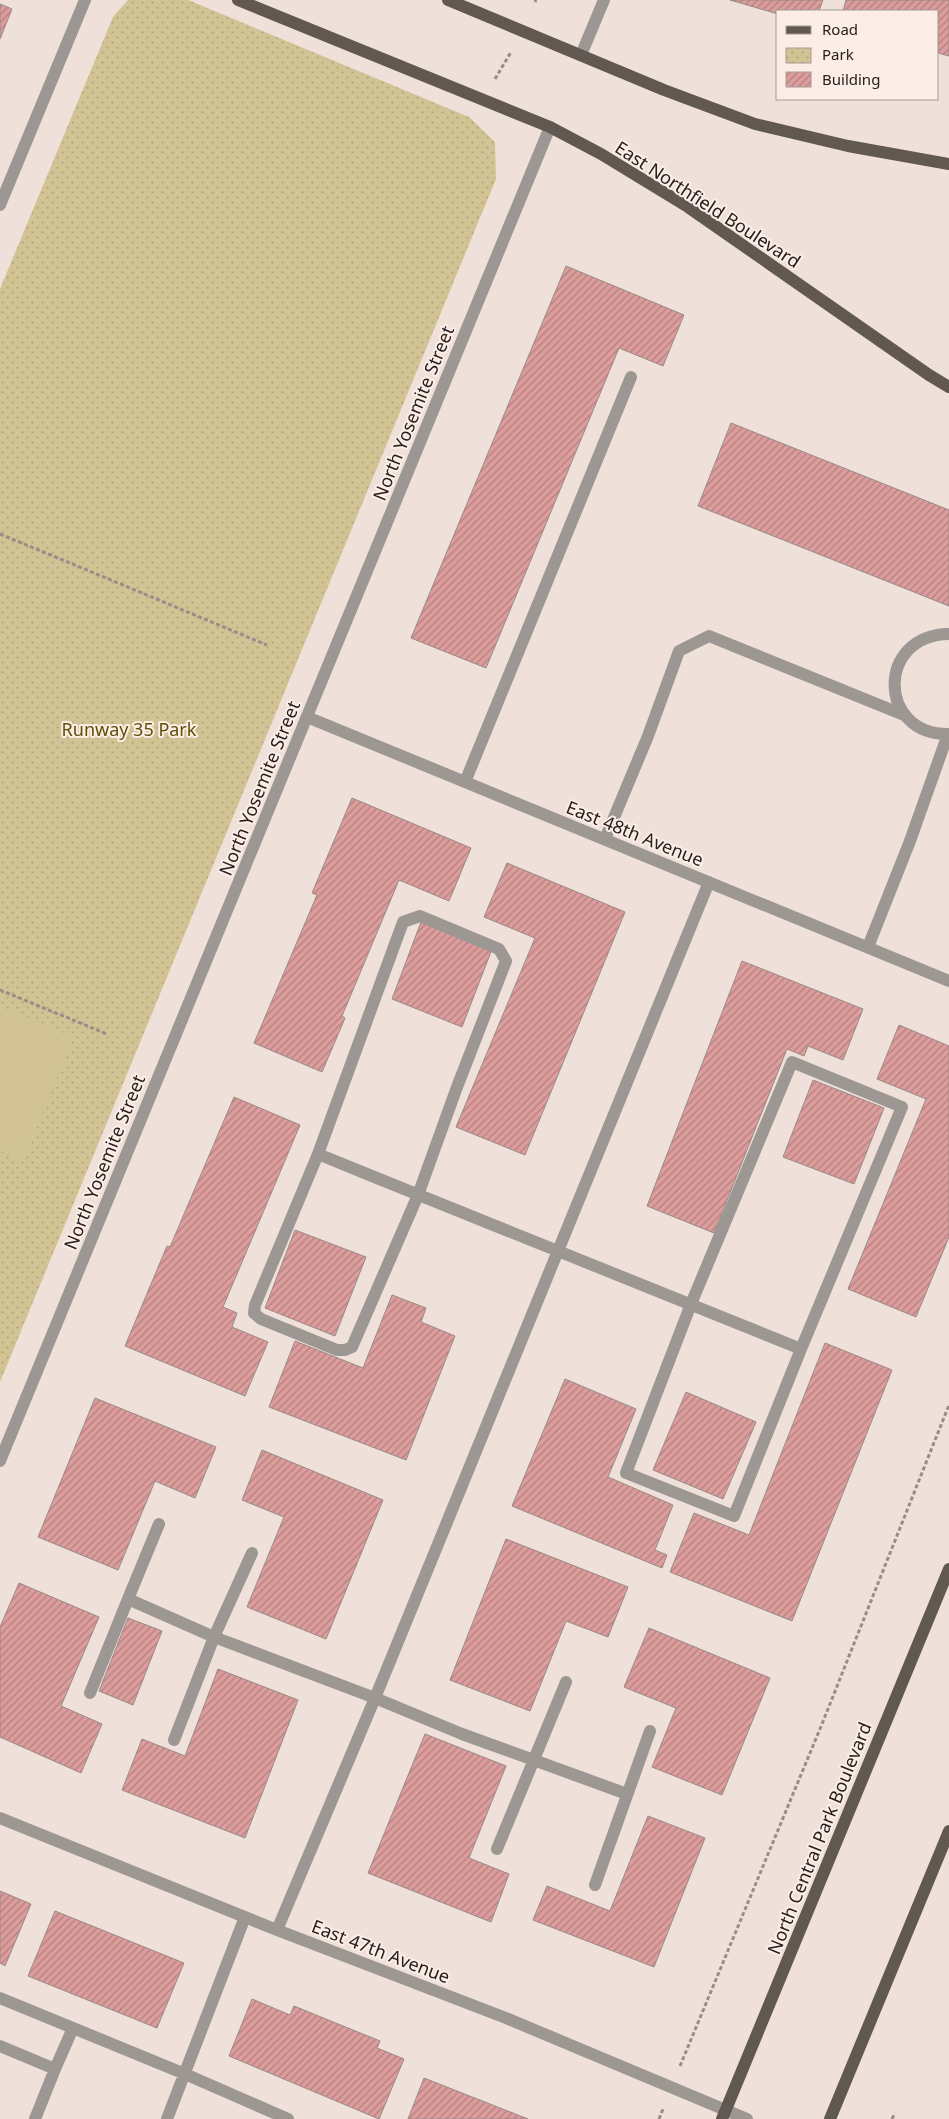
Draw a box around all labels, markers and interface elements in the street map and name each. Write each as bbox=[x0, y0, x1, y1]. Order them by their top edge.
legend bbox=[776, 10, 939, 100]
text: Road bbox=[822, 19, 858, 39]
text: Park bbox=[822, 44, 854, 64]
text: Building bbox=[822, 69, 880, 89]
street label: East Northfield Boulevard bbox=[611, 135, 805, 273]
street label: North Yosemite Street bbox=[367, 322, 459, 504]
street label: North Yosemite Street bbox=[213, 697, 305, 879]
park label: Runway 35 Park bbox=[62, 717, 197, 741]
street label: East 48th Avenue bbox=[563, 795, 707, 871]
street label: North Yosemite Street bbox=[58, 1071, 150, 1253]
street label: North Central Park Boulevard bbox=[761, 1718, 877, 1958]
street label: East 47th Avenue bbox=[309, 1914, 453, 1988]

